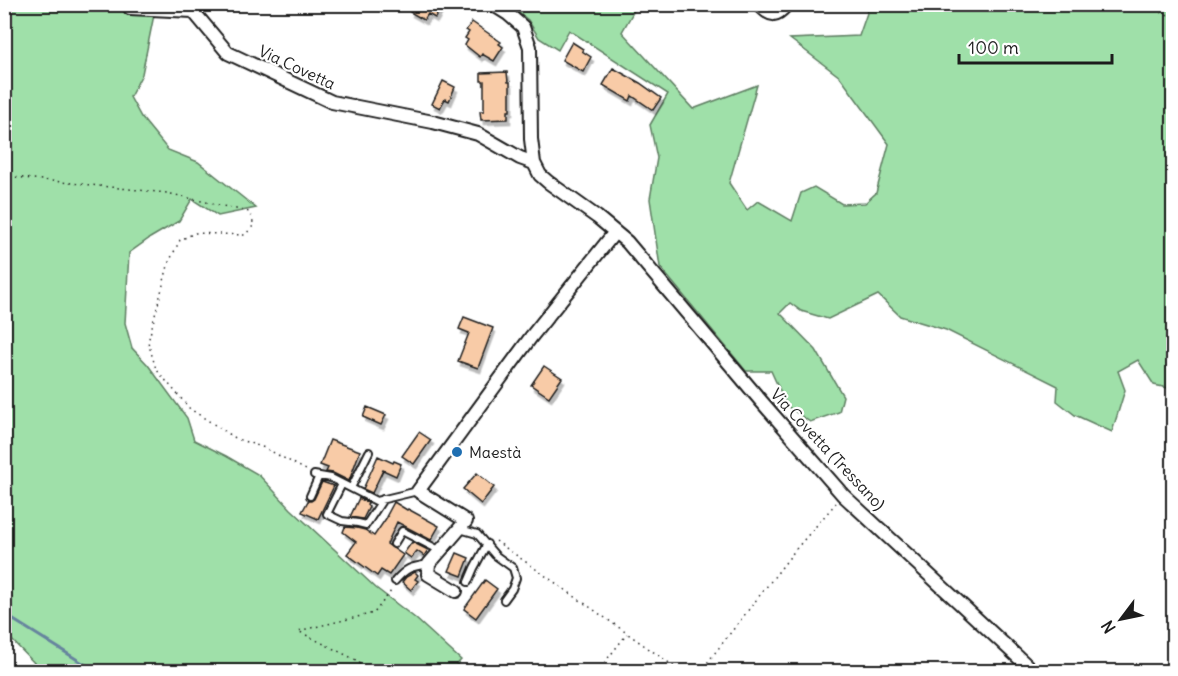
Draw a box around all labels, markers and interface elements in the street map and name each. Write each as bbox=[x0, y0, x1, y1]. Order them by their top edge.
scale bar bbox=[959, 27, 1112, 65]
text: 100 m bbox=[968, 36, 1019, 59]
street label: Via Covetta bbox=[256, 41, 338, 93]
street label: Via Covetta (Tressano) bbox=[766, 384, 890, 514]
place label: Maestà bbox=[469, 442, 521, 462]
marker: Maestà bbox=[450, 445, 464, 459]
north arrow bbox=[1091, 589, 1151, 649]
text: N bbox=[1097, 617, 1120, 637]

